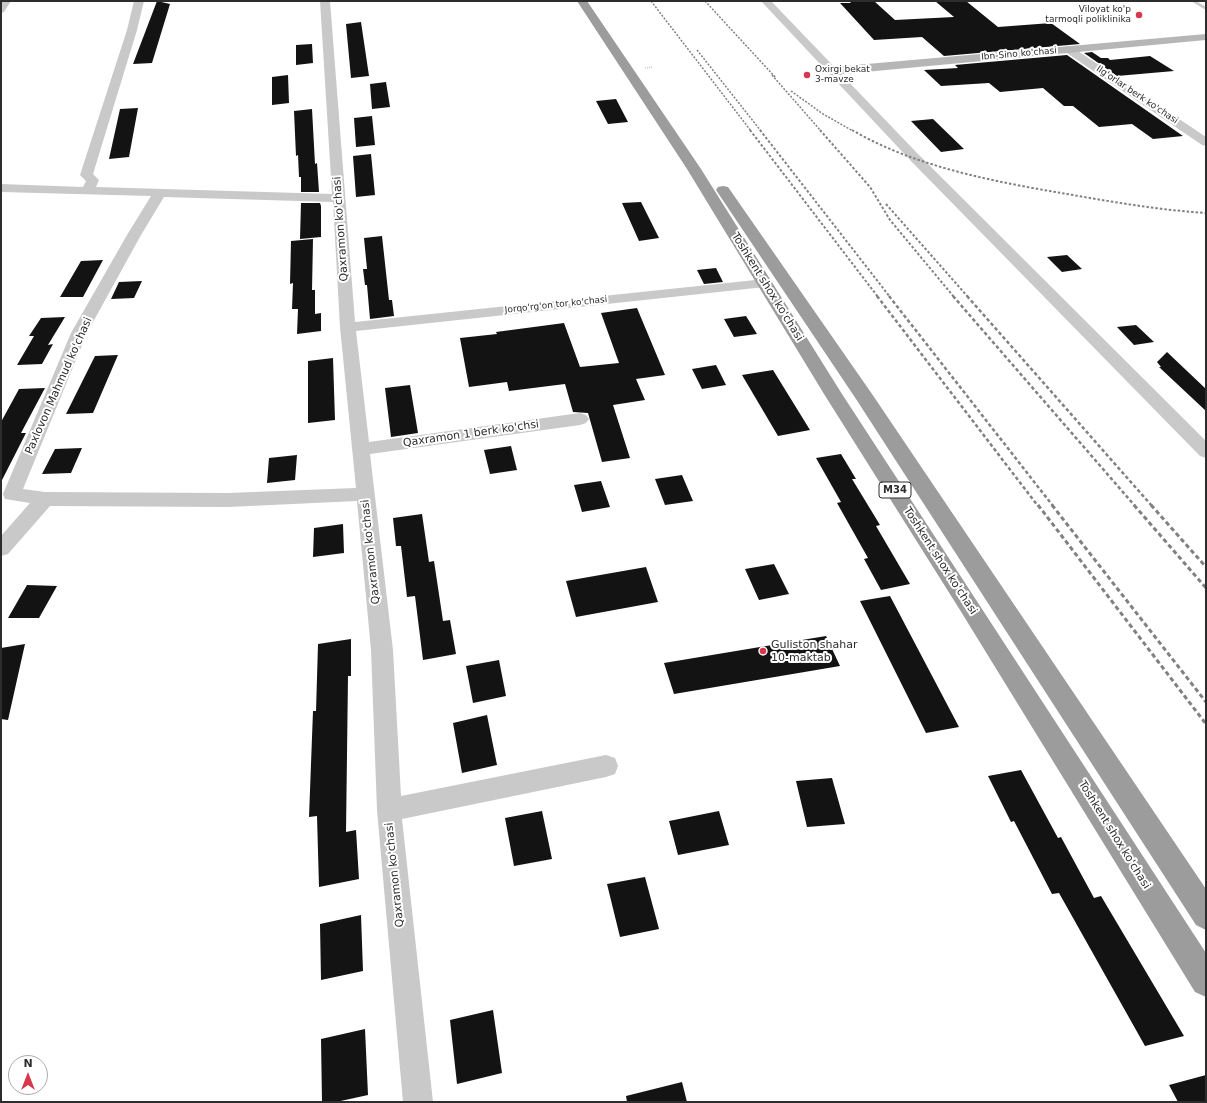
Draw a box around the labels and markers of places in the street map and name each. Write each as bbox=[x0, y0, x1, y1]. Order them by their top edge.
place label: Viloyat ko'p tarmoqli poliklinika bbox=[1045, 5, 1131, 26]
marker: Viloyat ko'p tarmoqli poliklinika bbox=[1134, 10, 1144, 20]
place label: Oxirgi bekat 3-mavze bbox=[815, 65, 870, 86]
marker: Oxirgi bekat 3-mavze bbox=[802, 70, 812, 80]
place label: Guliston shahar 10-maktab bbox=[771, 638, 858, 664]
marker: Guliston shahar 10-maktab bbox=[758, 646, 768, 656]

